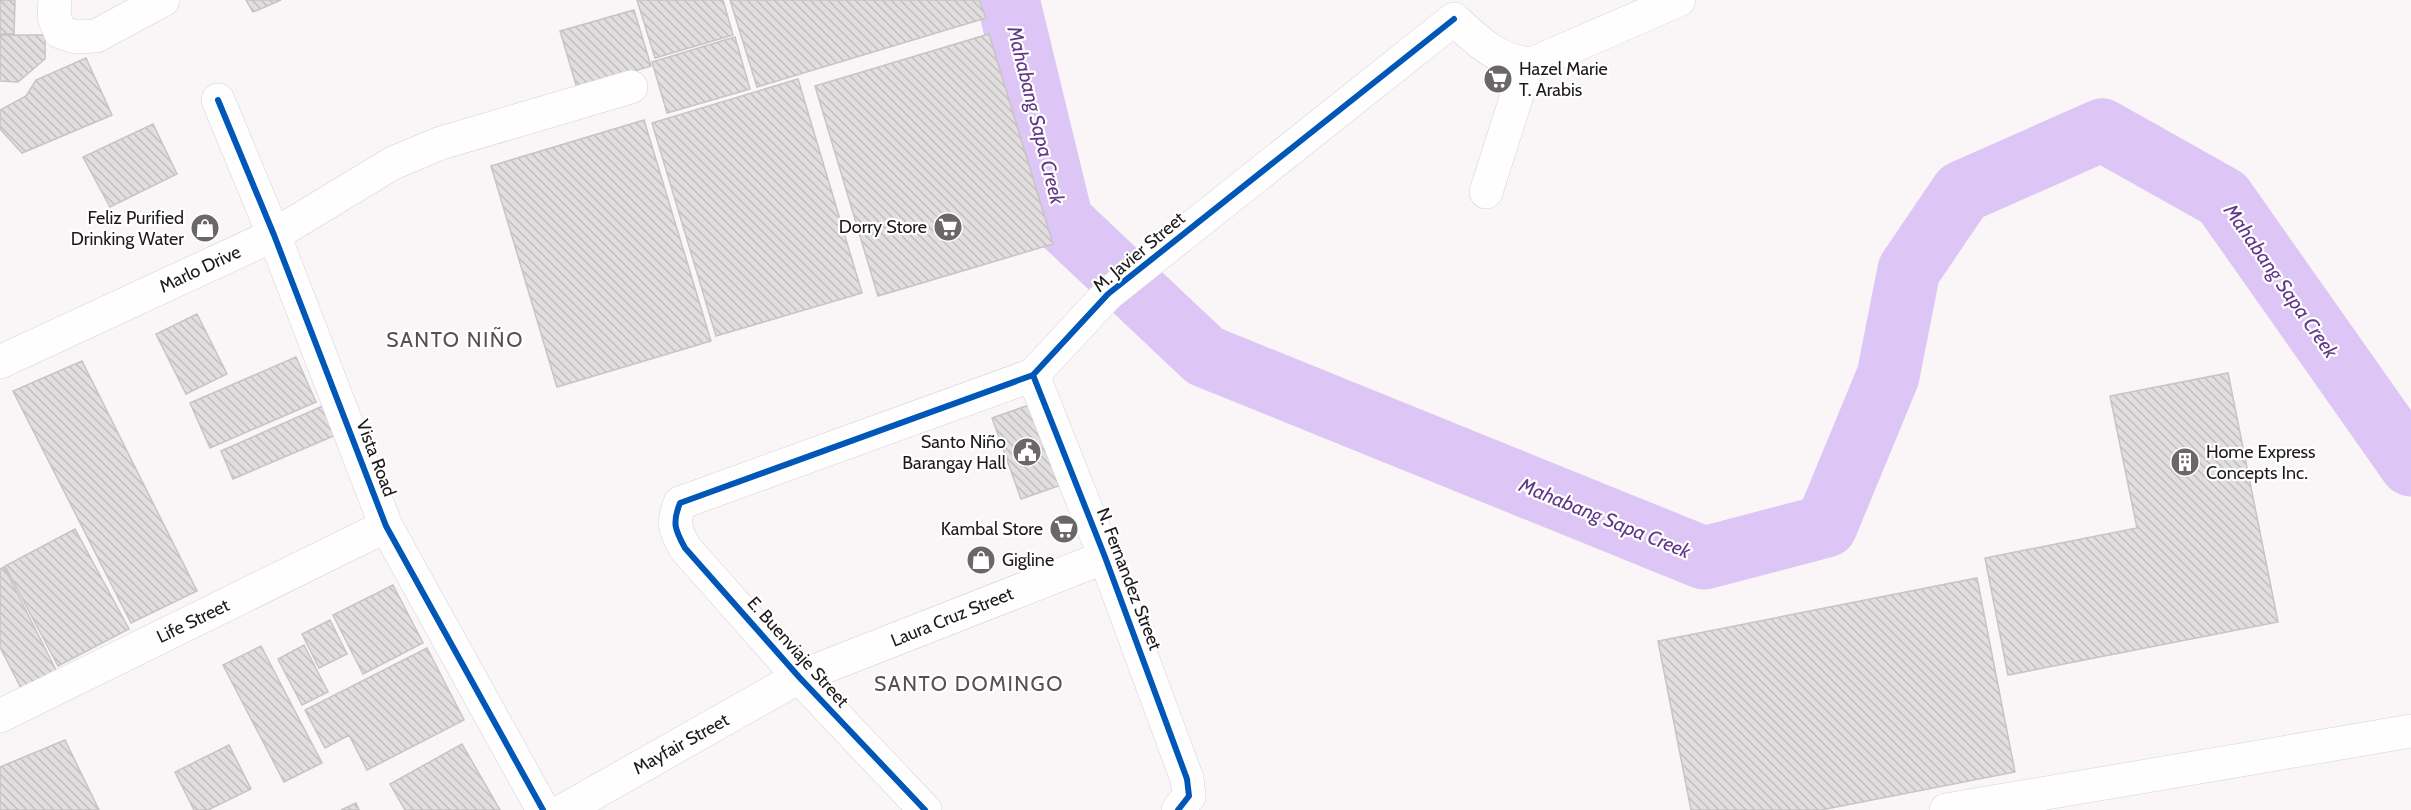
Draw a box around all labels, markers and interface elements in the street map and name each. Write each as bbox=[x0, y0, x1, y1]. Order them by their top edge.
water label: Mahabang Sapa Creek bbox=[1002, 23, 1070, 208]
place label: Hazel Marie T. Arabis bbox=[1519, 58, 1608, 101]
supermarket icon: Hazel Marie T. Arabis bbox=[1482, 63, 1514, 95]
water label: Mahabang Sapa Creek bbox=[2218, 199, 2344, 364]
place label: Feliz Purified Drinking Water bbox=[71, 207, 184, 250]
street label: M. Javier Street bbox=[1089, 207, 1189, 297]
supermarket icon: Dorry Store bbox=[932, 211, 964, 243]
shop icon: Feliz Purified Drinking Water bbox=[189, 212, 221, 244]
place label: Dorry Store bbox=[839, 216, 927, 238]
street label: Marlo Drive bbox=[156, 241, 244, 297]
district label: SANTO NIÑO bbox=[386, 326, 524, 352]
street label: Vista Road bbox=[351, 416, 401, 500]
place label: Santo Niño Barangay Hall bbox=[902, 431, 1007, 474]
public building icon: Santo Niño Barangay Hall bbox=[1011, 436, 1043, 468]
place label: Home Express Concepts Inc. bbox=[2206, 441, 2316, 484]
building icon: Home Express Concepts Inc. bbox=[2169, 446, 2201, 478]
water label: Mahabang Sapa Creek bbox=[1515, 472, 1695, 564]
street label: N. Fernandez Street bbox=[1092, 505, 1166, 653]
supermarket icon: Kambal Store bbox=[1048, 513, 1080, 545]
place label: Kambal Store bbox=[941, 518, 1043, 540]
shop icon: Gigline bbox=[965, 544, 997, 576]
place label: Gigline bbox=[1002, 549, 1054, 571]
street label: Laura Cruz Street bbox=[888, 582, 1016, 652]
street label: E. Buenviaje Street bbox=[742, 592, 854, 712]
street label: Life Street bbox=[153, 594, 233, 648]
district label: SANTO DOMINGO bbox=[874, 671, 1064, 696]
street label: Mayfair Street bbox=[629, 709, 733, 779]

